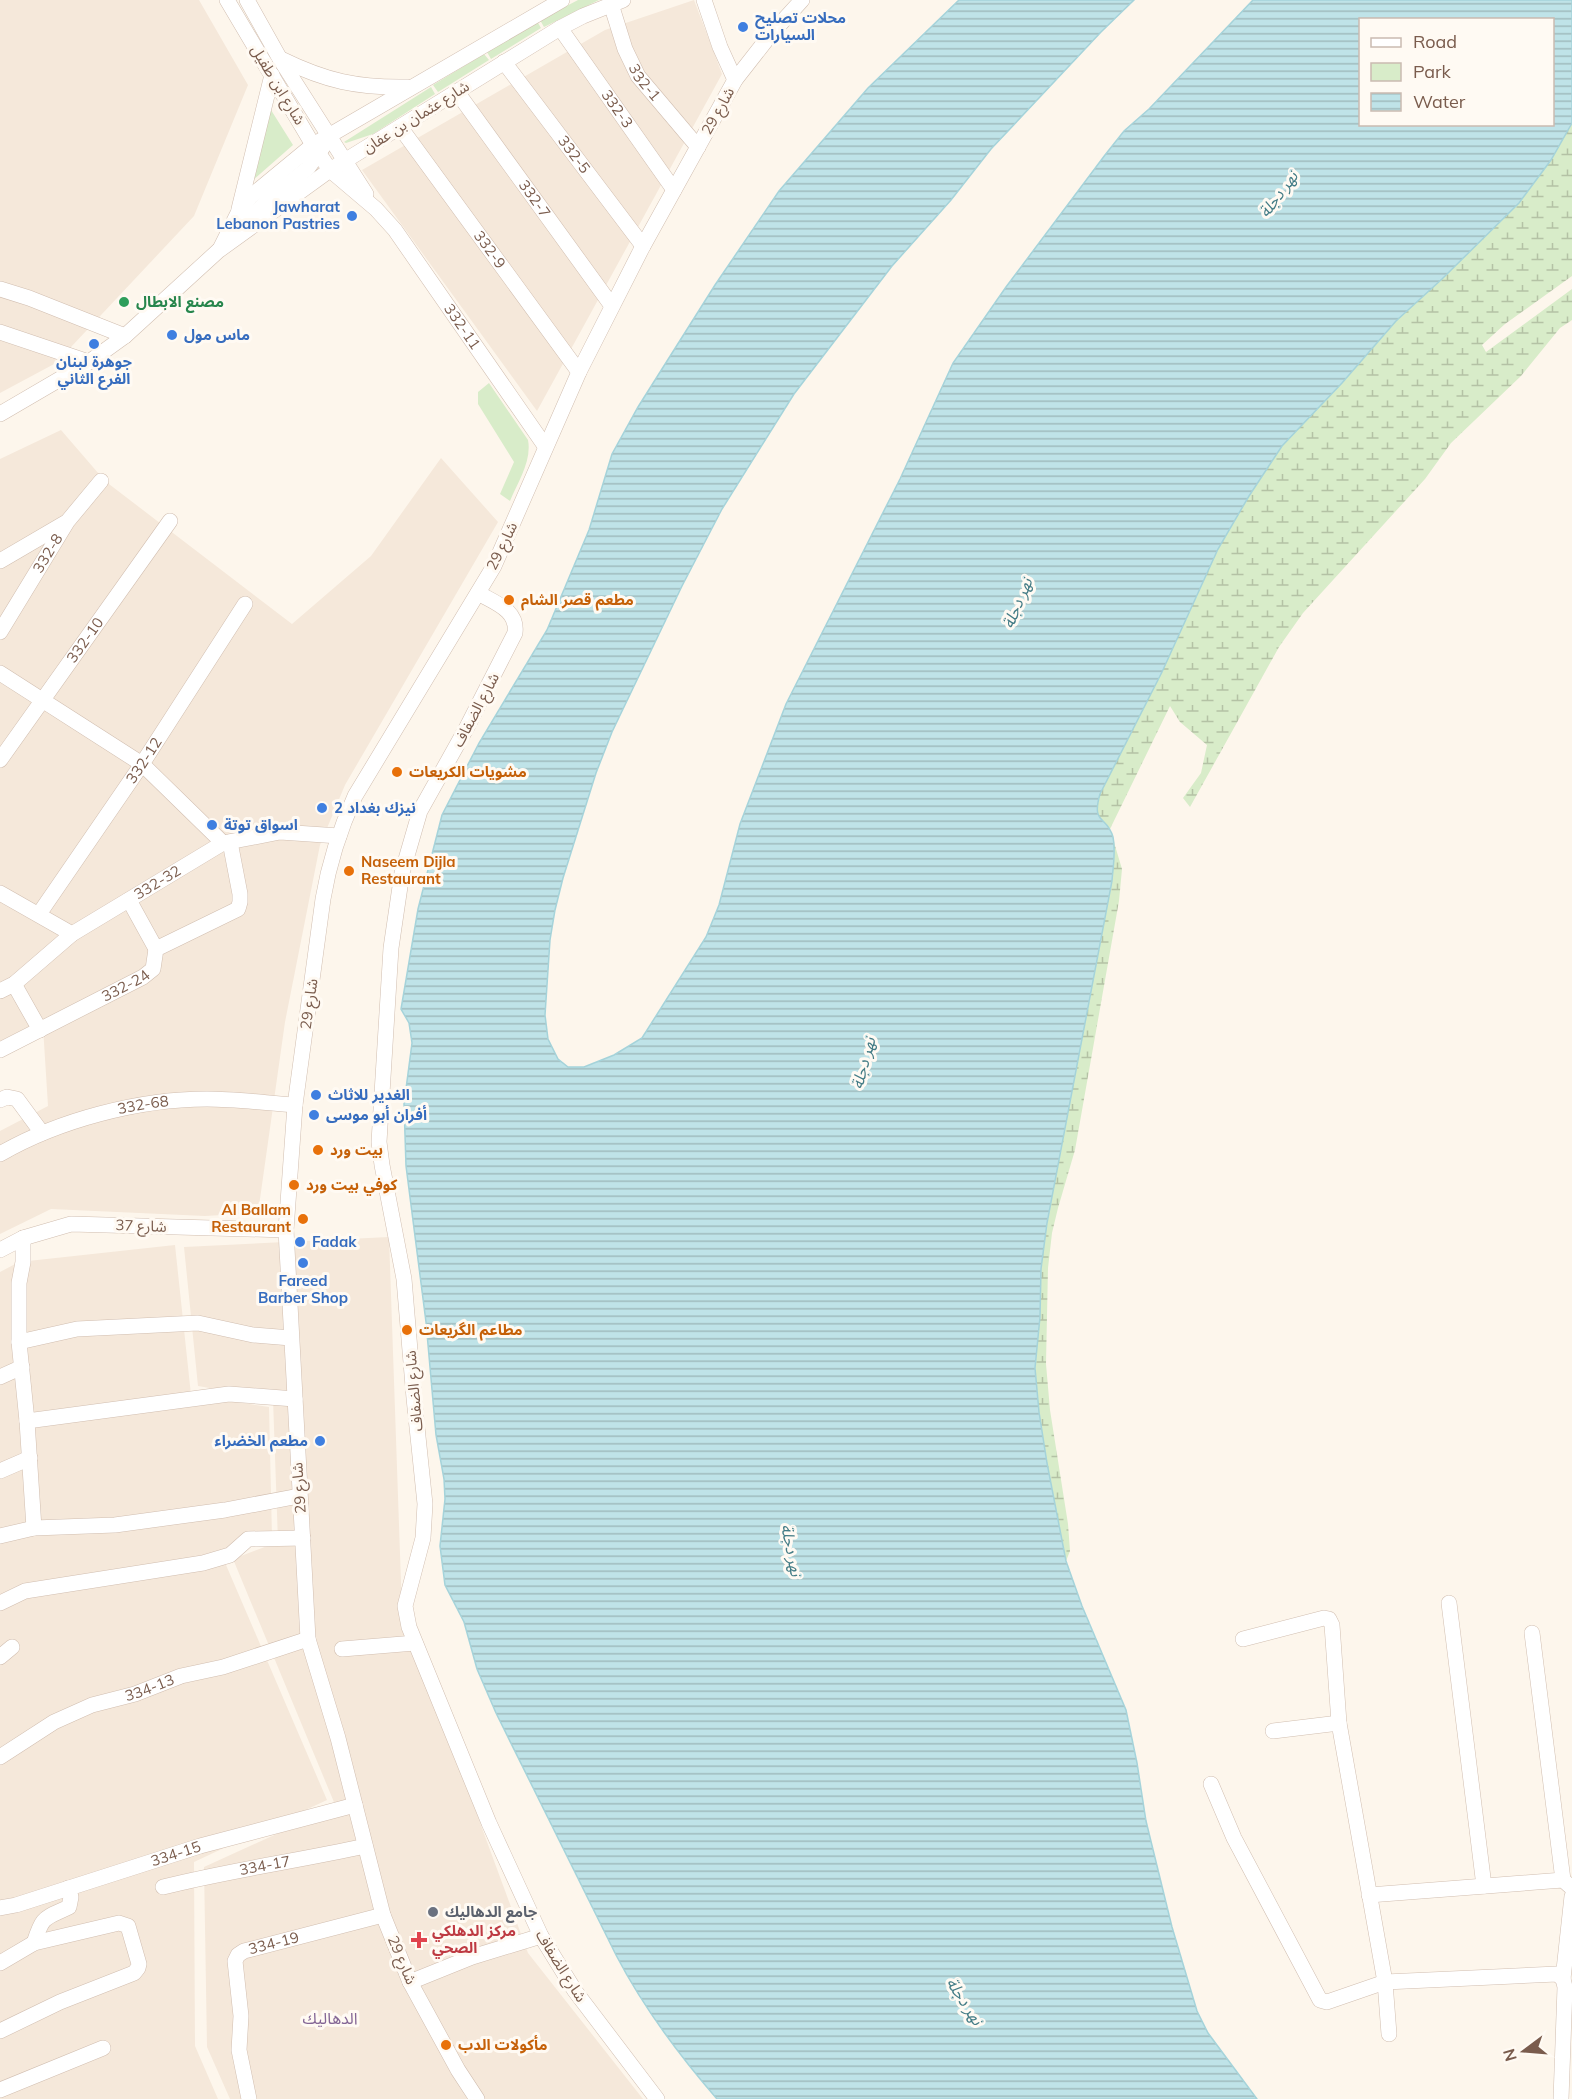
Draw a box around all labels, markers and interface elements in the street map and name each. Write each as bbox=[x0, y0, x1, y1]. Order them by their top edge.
place label: محلات تصليح السيارات bbox=[755, 8, 846, 44]
legend bbox=[1359, 18, 1554, 126]
marker: محلات تصليح السيارات bbox=[736, 20, 750, 34]
text: Road bbox=[1413, 30, 1457, 53]
street label: شارع ابن طفيل bbox=[245, 41, 310, 130]
text: Park bbox=[1413, 60, 1452, 83]
street label: 332-1 bbox=[625, 61, 665, 105]
street label: شارع عثمان بن عفان bbox=[359, 76, 474, 160]
street label: شارع 29 bbox=[697, 84, 741, 139]
street label: 332-3 bbox=[597, 86, 637, 132]
text: Water bbox=[1413, 90, 1466, 113]
street label: 332-5 bbox=[554, 132, 595, 177]
water label: نهر دجلة bbox=[1254, 166, 1303, 221]
street label: 332-7 bbox=[515, 176, 555, 221]
place label: Jawharat Lebanon Pastries bbox=[216, 197, 340, 233]
marker: Jawharat Lebanon Pastries bbox=[345, 209, 359, 223]
street label: 332-9 bbox=[470, 227, 510, 272]
place label: مصنع الابطال bbox=[136, 292, 224, 313]
marker: مصنع الابطال bbox=[117, 295, 131, 309]
street label: 332-11 bbox=[440, 300, 485, 353]
place label: ماس مول bbox=[184, 325, 250, 344]
marker: ماس مول bbox=[165, 328, 179, 342]
marker: جوهرة لبنان الفرع الثاني bbox=[87, 337, 101, 351]
place label: جوهرة لبنان الفرع الثاني bbox=[56, 352, 133, 390]
street label: شارع 29 bbox=[482, 518, 524, 574]
street label: 332-8 bbox=[28, 530, 67, 576]
water label: نهر دجلة bbox=[998, 573, 1037, 631]
place label: مطعم قصر الشام bbox=[521, 590, 634, 611]
marker: مطعم قصر الشام bbox=[502, 593, 516, 607]
street label: 332-10 bbox=[62, 613, 107, 666]
street label: شارع الضفاف bbox=[448, 669, 506, 752]
street label: 332-12 bbox=[121, 734, 166, 787]
place label: مشويات الكريعات bbox=[409, 762, 527, 781]
marker: مشويات الكريعات bbox=[390, 765, 404, 779]
place label: نيزك بغداد 2 bbox=[334, 798, 416, 817]
marker: نيزك بغداد 2 bbox=[315, 801, 329, 815]
place label: اسواق توتة bbox=[224, 815, 298, 834]
marker: اسواق توتة bbox=[205, 818, 219, 832]
place label: Naseem Dijla Restaurant bbox=[361, 852, 456, 888]
street label: 332-32 bbox=[130, 861, 184, 904]
marker: Naseem Dijla Restaurant bbox=[342, 864, 356, 878]
street label: 332-24 bbox=[98, 965, 153, 1006]
street label: شارع 29 bbox=[296, 977, 324, 1031]
water label: نهر دجلة bbox=[847, 1034, 880, 1091]
place label: الغدير للاثاث bbox=[328, 1085, 410, 1104]
marker: الغدير للاثاث bbox=[309, 1088, 323, 1102]
street label: 332-68 bbox=[116, 1091, 170, 1118]
place label: أفران أبو موسى bbox=[326, 1105, 427, 1124]
marker: أفران أبو موسى bbox=[307, 1108, 321, 1122]
place label: بيت ورد bbox=[330, 1140, 383, 1159]
marker: بيت ورد bbox=[311, 1143, 325, 1157]
place label: كوفي بيت ورد bbox=[306, 1175, 398, 1196]
marker: كوفي بيت ورد bbox=[287, 1178, 301, 1192]
place label: Al Ballam Restaurant bbox=[211, 1200, 291, 1236]
marker: Al Ballam Restaurant bbox=[296, 1212, 310, 1226]
street label: شارع 37 bbox=[115, 1215, 167, 1239]
place label: Fadak bbox=[312, 1232, 357, 1251]
marker: Fadak bbox=[293, 1235, 307, 1249]
marker: Fareed Barber Shop bbox=[296, 1256, 310, 1270]
place label: Fareed Barber Shop bbox=[258, 1271, 348, 1307]
place label: مطاعم الگريعات bbox=[419, 1320, 523, 1341]
marker: مطاعم الگريعات bbox=[400, 1323, 414, 1337]
street label: شارع الضفاف bbox=[400, 1349, 430, 1432]
place label: مطعم الخضراء bbox=[215, 1431, 308, 1452]
marker: مطعم الخضراء bbox=[313, 1434, 327, 1448]
street label: شارع 29 bbox=[287, 1461, 313, 1514]
water label: نهر دجلة bbox=[777, 1522, 807, 1579]
street label: 334-13 bbox=[123, 1670, 177, 1705]
street label: 334-15 bbox=[148, 1836, 203, 1870]
street label: 334-17 bbox=[238, 1851, 292, 1879]
place label: جامع الدهاليك bbox=[445, 1902, 538, 1923]
marker: جامع الدهاليك bbox=[426, 1905, 440, 1919]
place label: مركز الدهلكي الصحي bbox=[432, 1921, 516, 1959]
street label: شارع الضفاف bbox=[529, 1926, 591, 2007]
street label: 334-19 bbox=[246, 1927, 301, 1958]
marker: مركز الدهلكي الصحي bbox=[410, 1931, 428, 1949]
street label: شارع 29 bbox=[381, 1933, 421, 1988]
water label: نهر دجلة bbox=[942, 1974, 989, 2030]
district label: الدهاليك bbox=[302, 2008, 358, 2028]
north arrow bbox=[1494, 2021, 1554, 2081]
place label: مأكولات الدب bbox=[458, 2035, 548, 2054]
marker: مأكولات الدب bbox=[439, 2038, 453, 2052]
text: N bbox=[1498, 2047, 1521, 2064]

